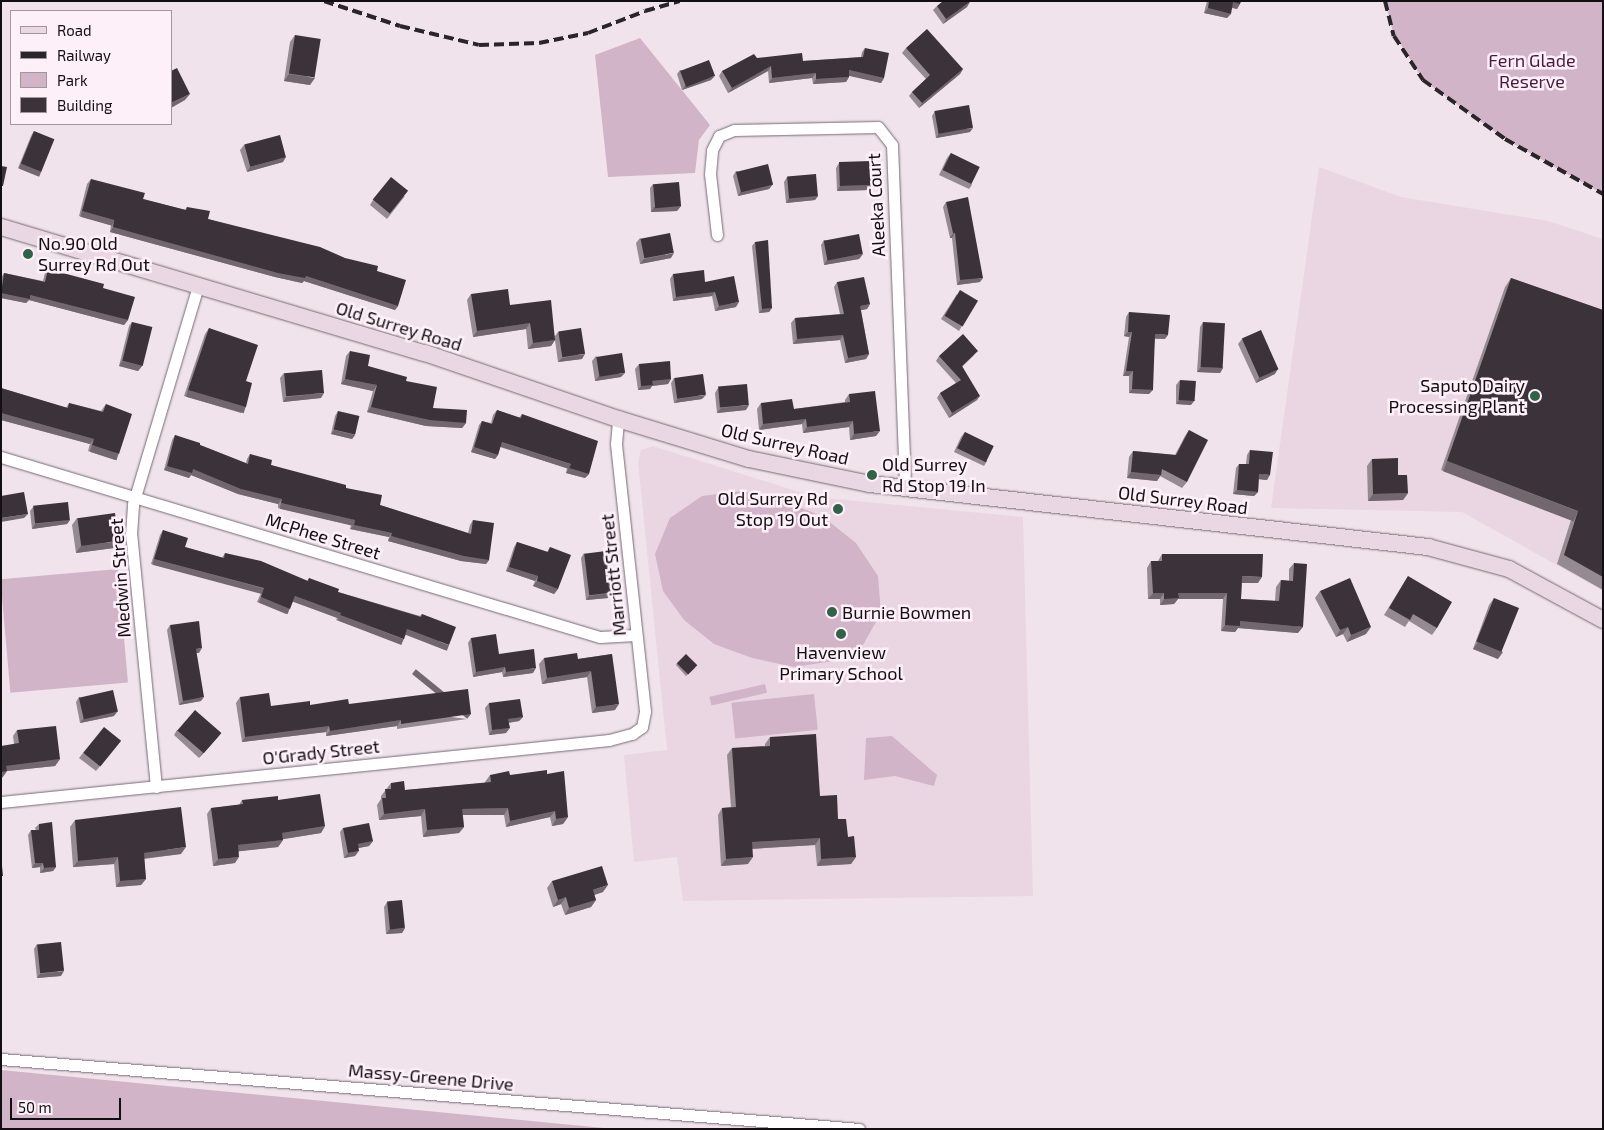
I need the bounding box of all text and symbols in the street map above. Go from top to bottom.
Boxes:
legend [10,10,172,125]
text: Road [57,21,92,39]
text: Railway [57,46,111,64]
park label: Fern Glade Reserve [1488,50,1576,92]
text: Park [57,71,88,89]
text: Building [57,96,112,114]
street label: Aleeka Court [862,153,890,257]
place label: No.90 Old Surrey Rd Out [38,233,150,276]
marker: No.90 Old Surrey Rd Out [22,248,34,260]
street label: Old Surrey Road [333,297,465,355]
place label: Saputo Dairy Processing Plant [1388,375,1525,418]
marker: Saputo Dairy Processing Plant [1529,390,1541,402]
street label: Old Surrey Road [719,419,851,469]
place label: Old Surrey Rd Stop 19 In [882,454,986,496]
marker: Old Surrey Rd Stop 19 In [866,469,878,481]
street label: Old Surrey Road [1117,481,1249,519]
place label: Old Surrey Rd Stop 19 Out [717,488,828,530]
marker: Old Surrey Rd Stop 19 Out [832,503,844,515]
street label: McPhee Street [263,508,383,564]
street label: Marriott Street [596,513,630,637]
street label: Medwin Street [105,518,135,638]
place label: Burnie Bowmen [842,601,971,623]
marker: Burnie Bowmen [826,606,838,618]
marker: Havenview Primary School [835,628,847,640]
place label: Havenview Primary School [779,642,903,684]
street label: O'Grady Street [261,735,381,769]
street label: Massy-Greene Drive [347,1059,515,1095]
scale bar [12,1088,124,1120]
text: 50 m [18,1098,52,1116]

